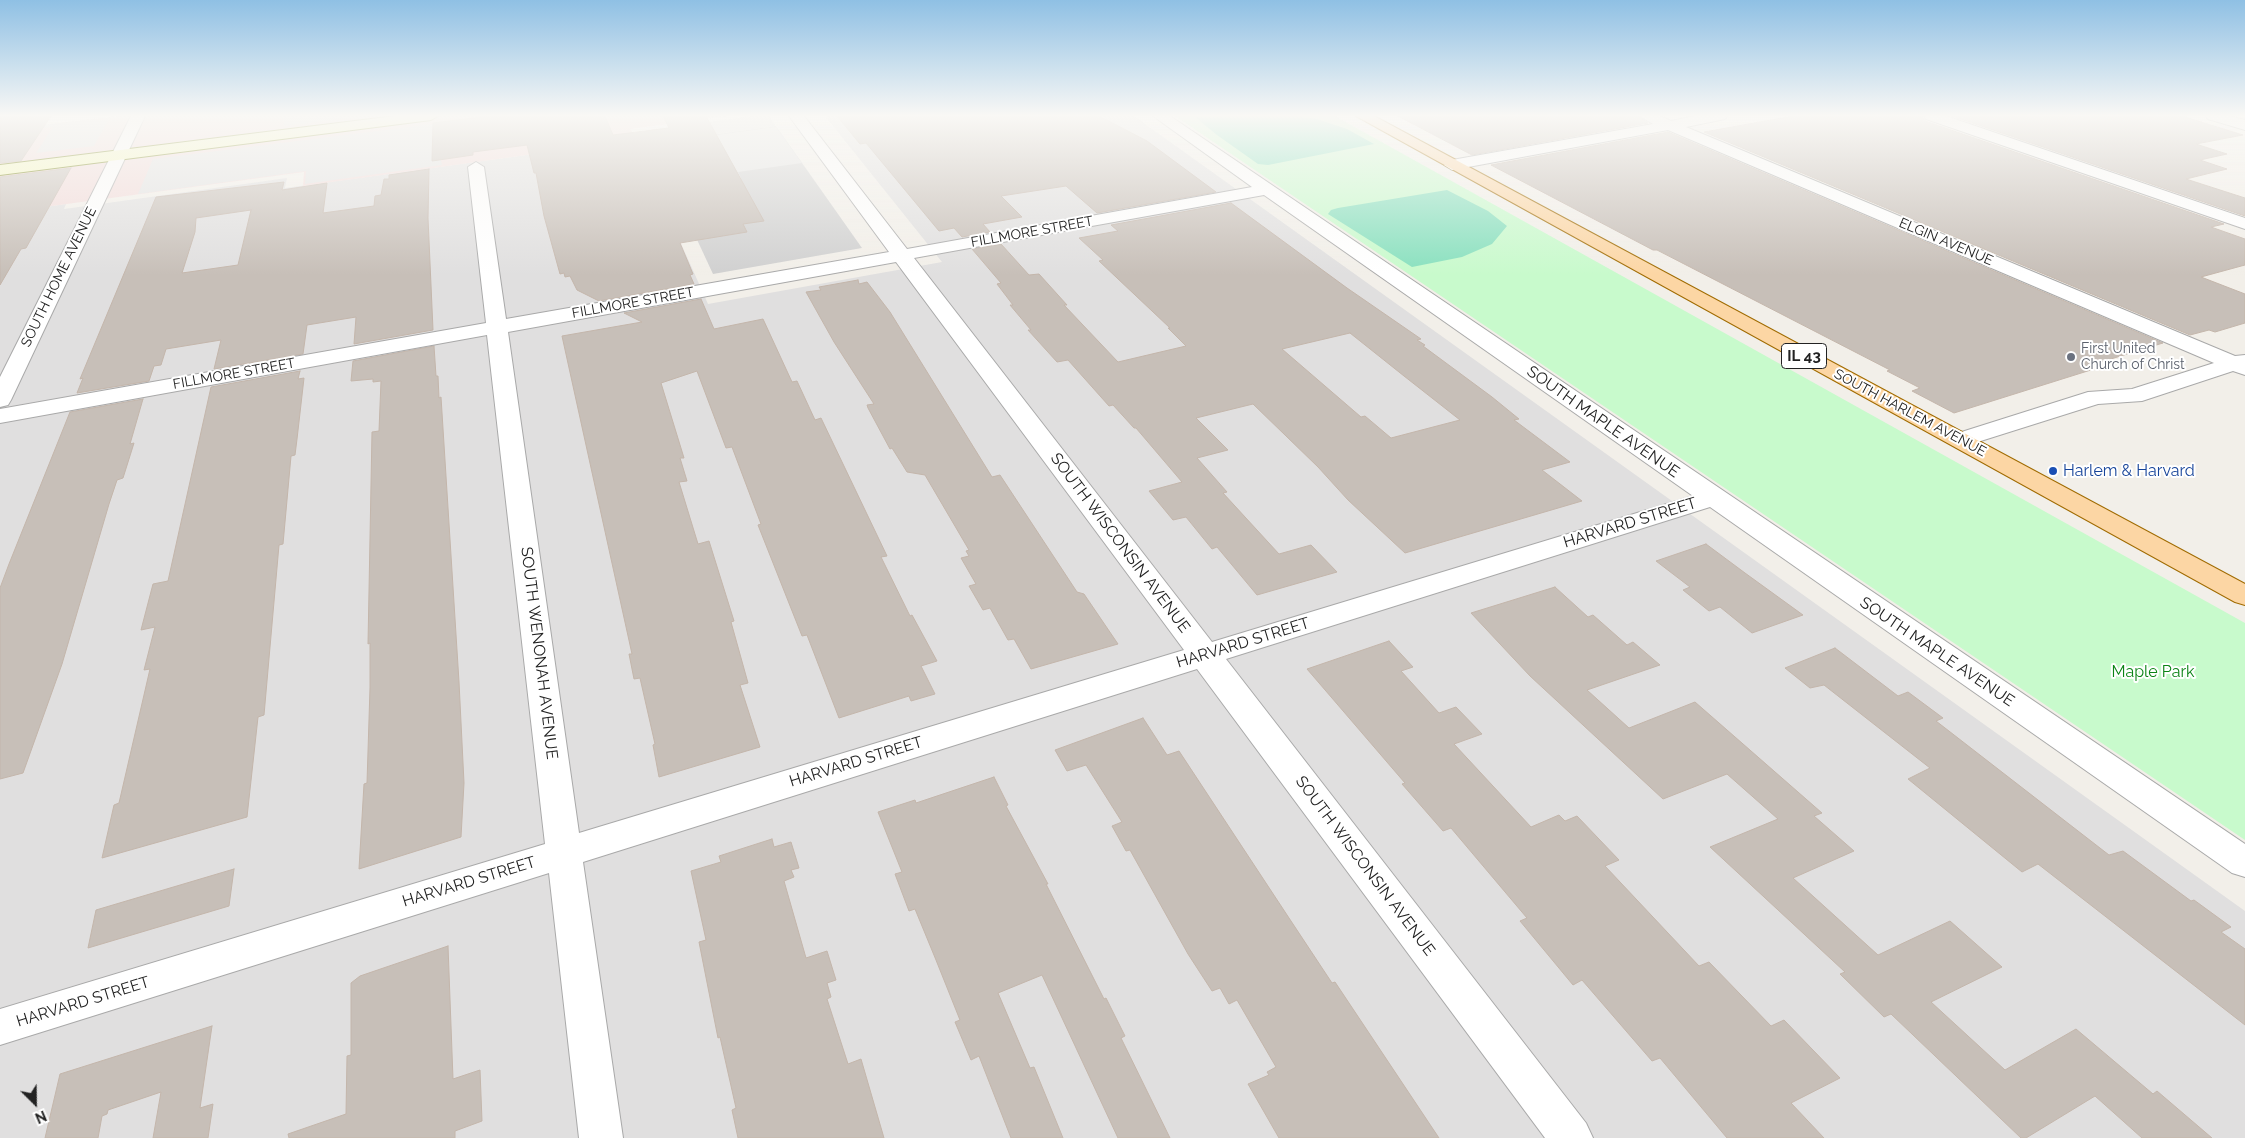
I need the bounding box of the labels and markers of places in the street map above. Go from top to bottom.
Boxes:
place label: First United Church of Christ [2081,341,2185,374]
marker: First United Church of Christ [2065,351,2077,363]
place label: Harlem & Harvard [2063,461,2195,481]
marker: Harlem & Harvard [2047,465,2059,477]

